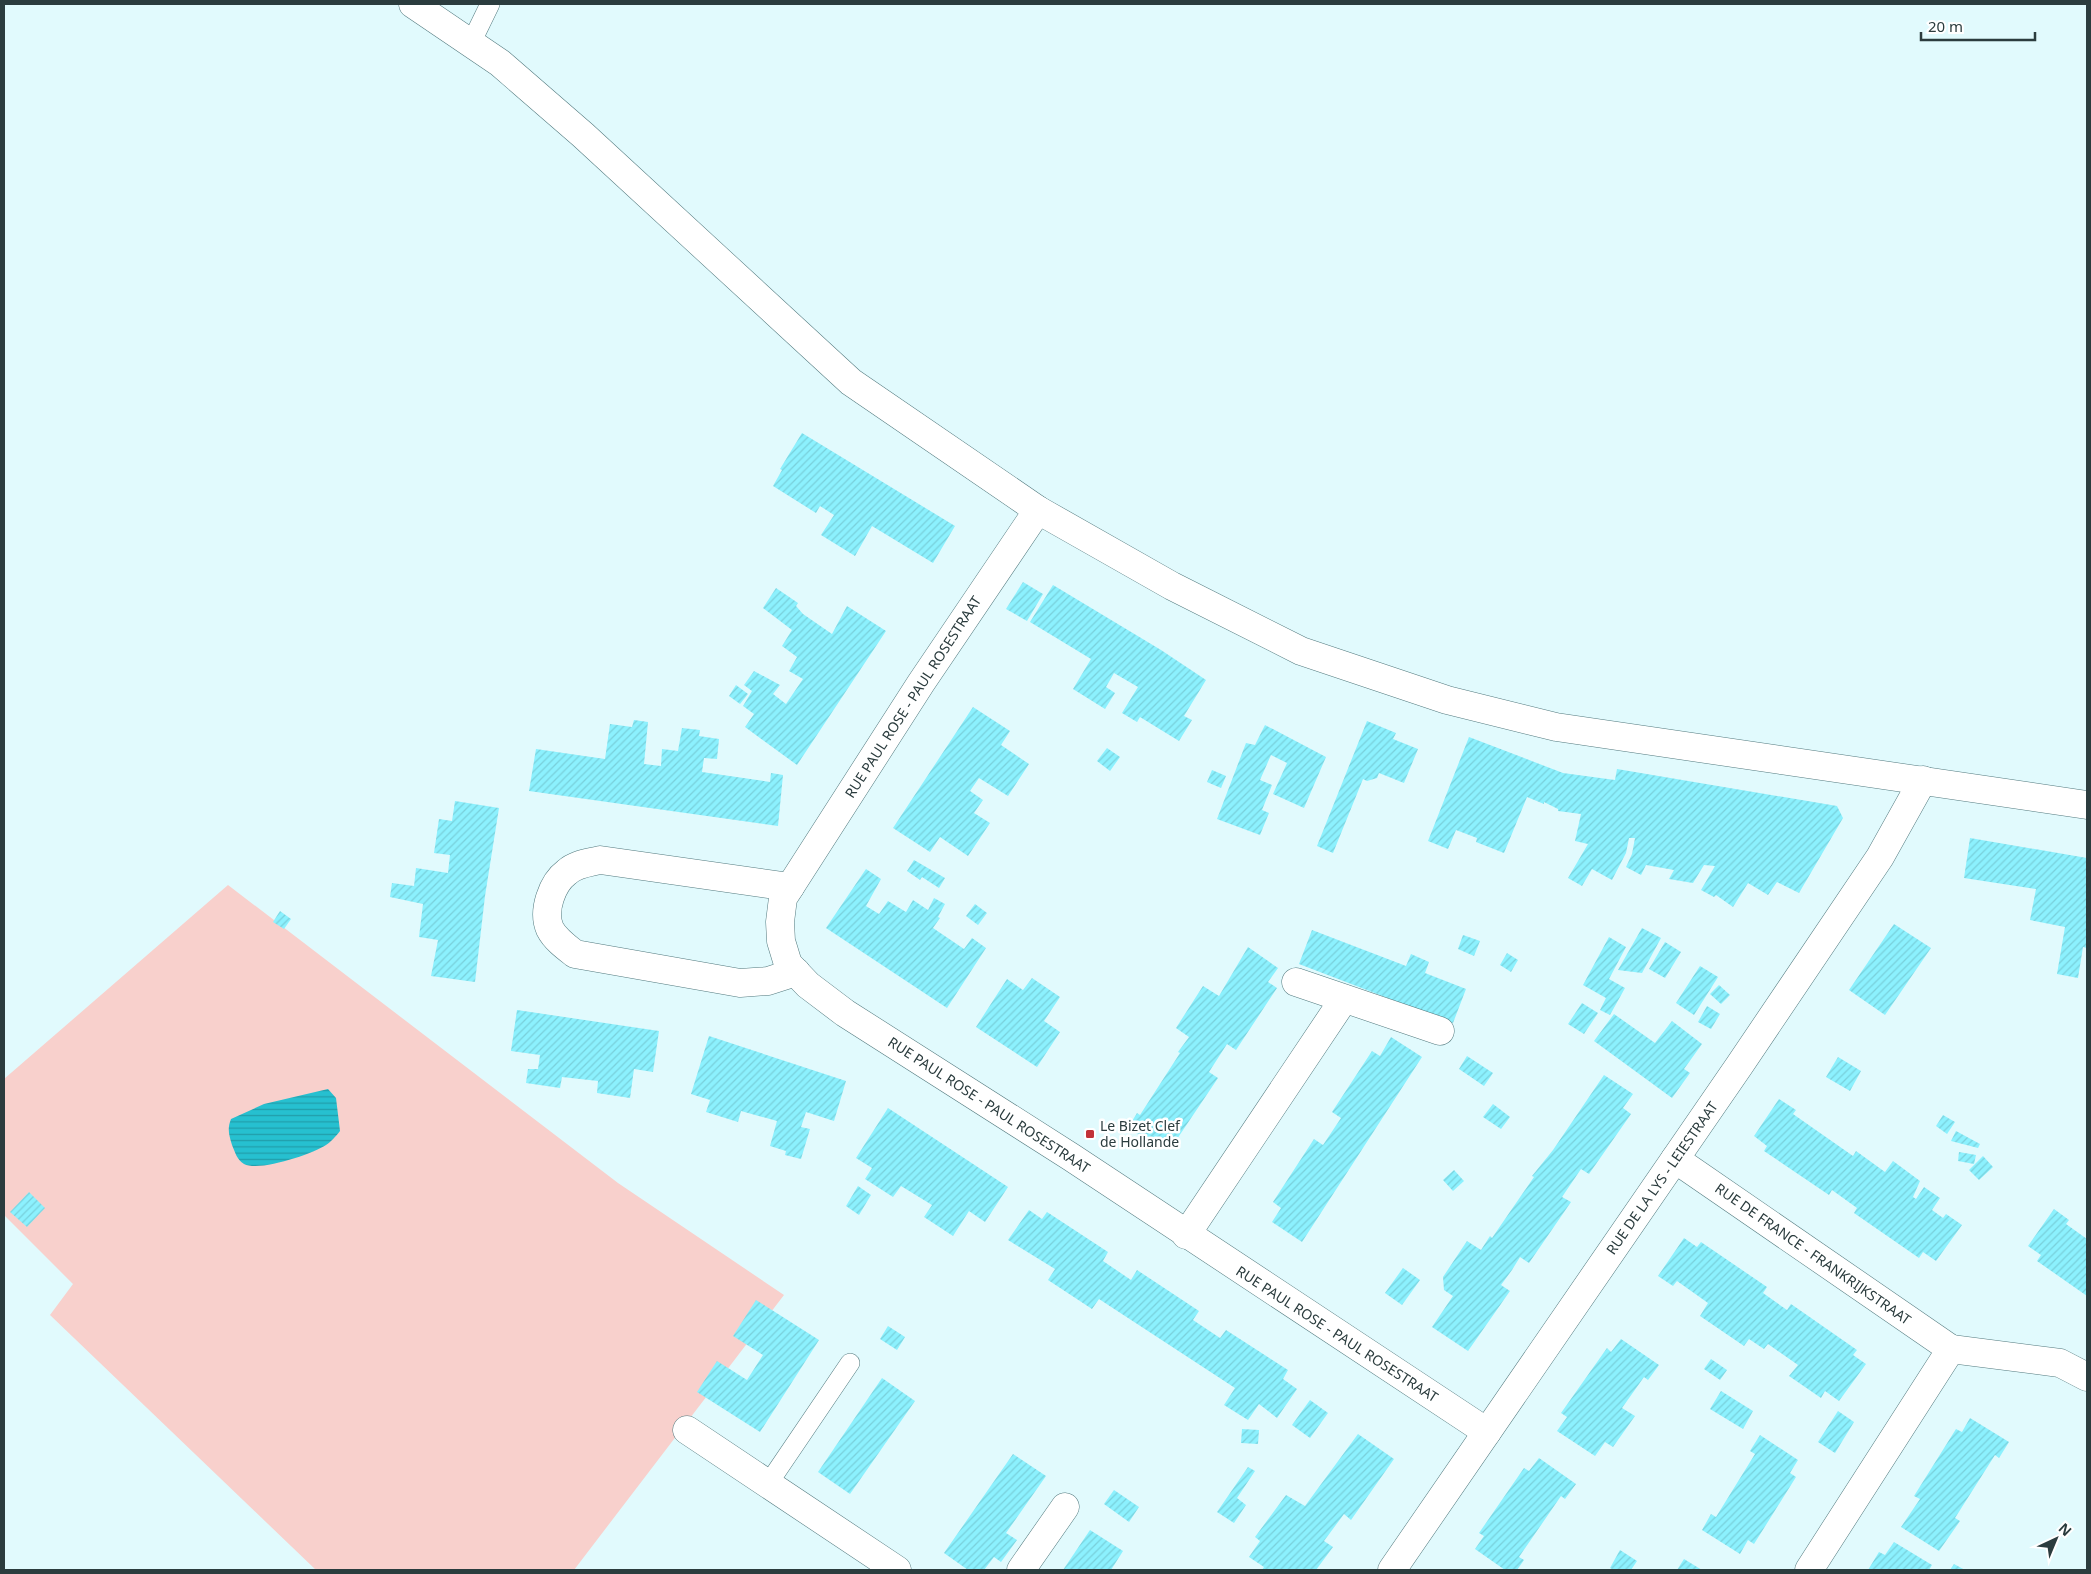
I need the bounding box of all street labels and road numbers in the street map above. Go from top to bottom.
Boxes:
street label: RUE PAUL ROSE - PAUL ROSESTRAAT [840,592,985,801]
street label: RUE PAUL ROSE - PAUL ROSESTRAAT [885,1032,1094,1177]
street label: RUE DE LA LYS - LEIESTRAAT [1601,1097,1722,1258]
street label: RUE DE FRANCE - FRANKRIJKSTRAAT [1712,1178,1915,1329]
street label: RUE PAUL ROSE - PAUL ROSESTRAAT [1233,1261,1442,1406]

